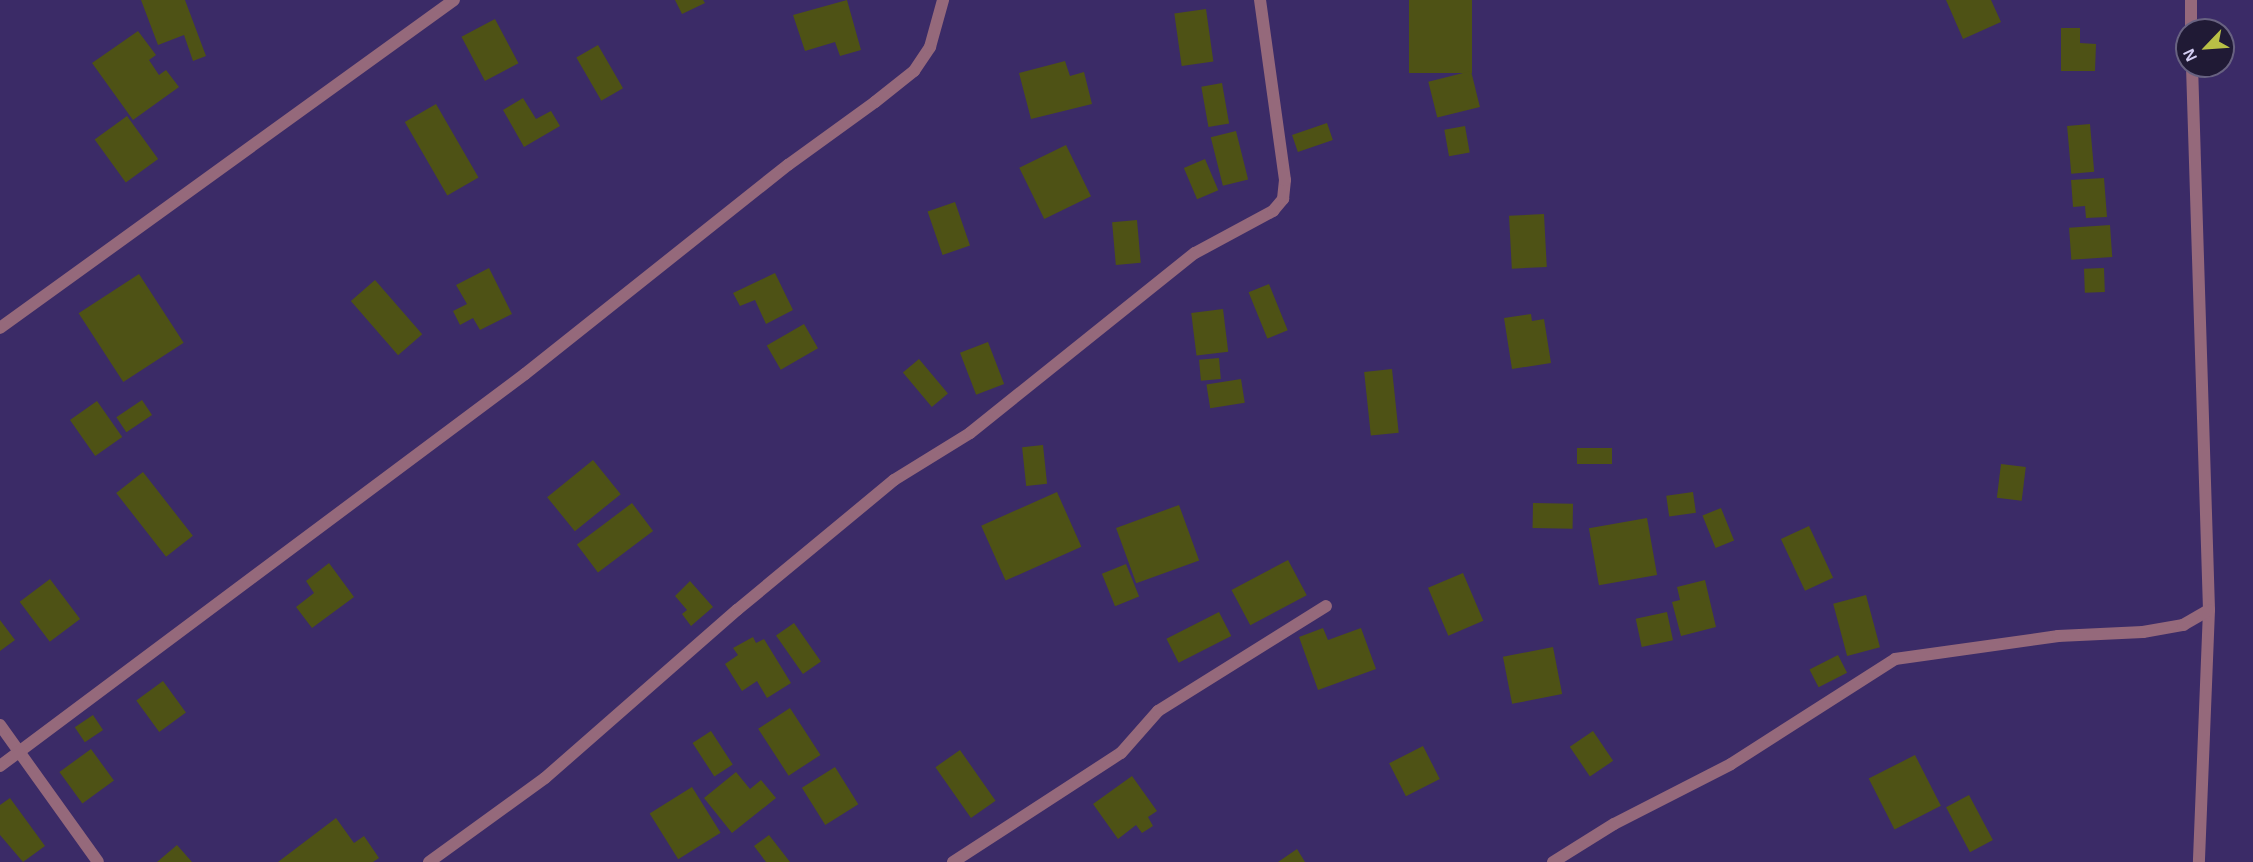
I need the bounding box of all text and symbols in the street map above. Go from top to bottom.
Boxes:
north arrow [2175,18,2235,78]
text: N [2180,46,2200,64]

